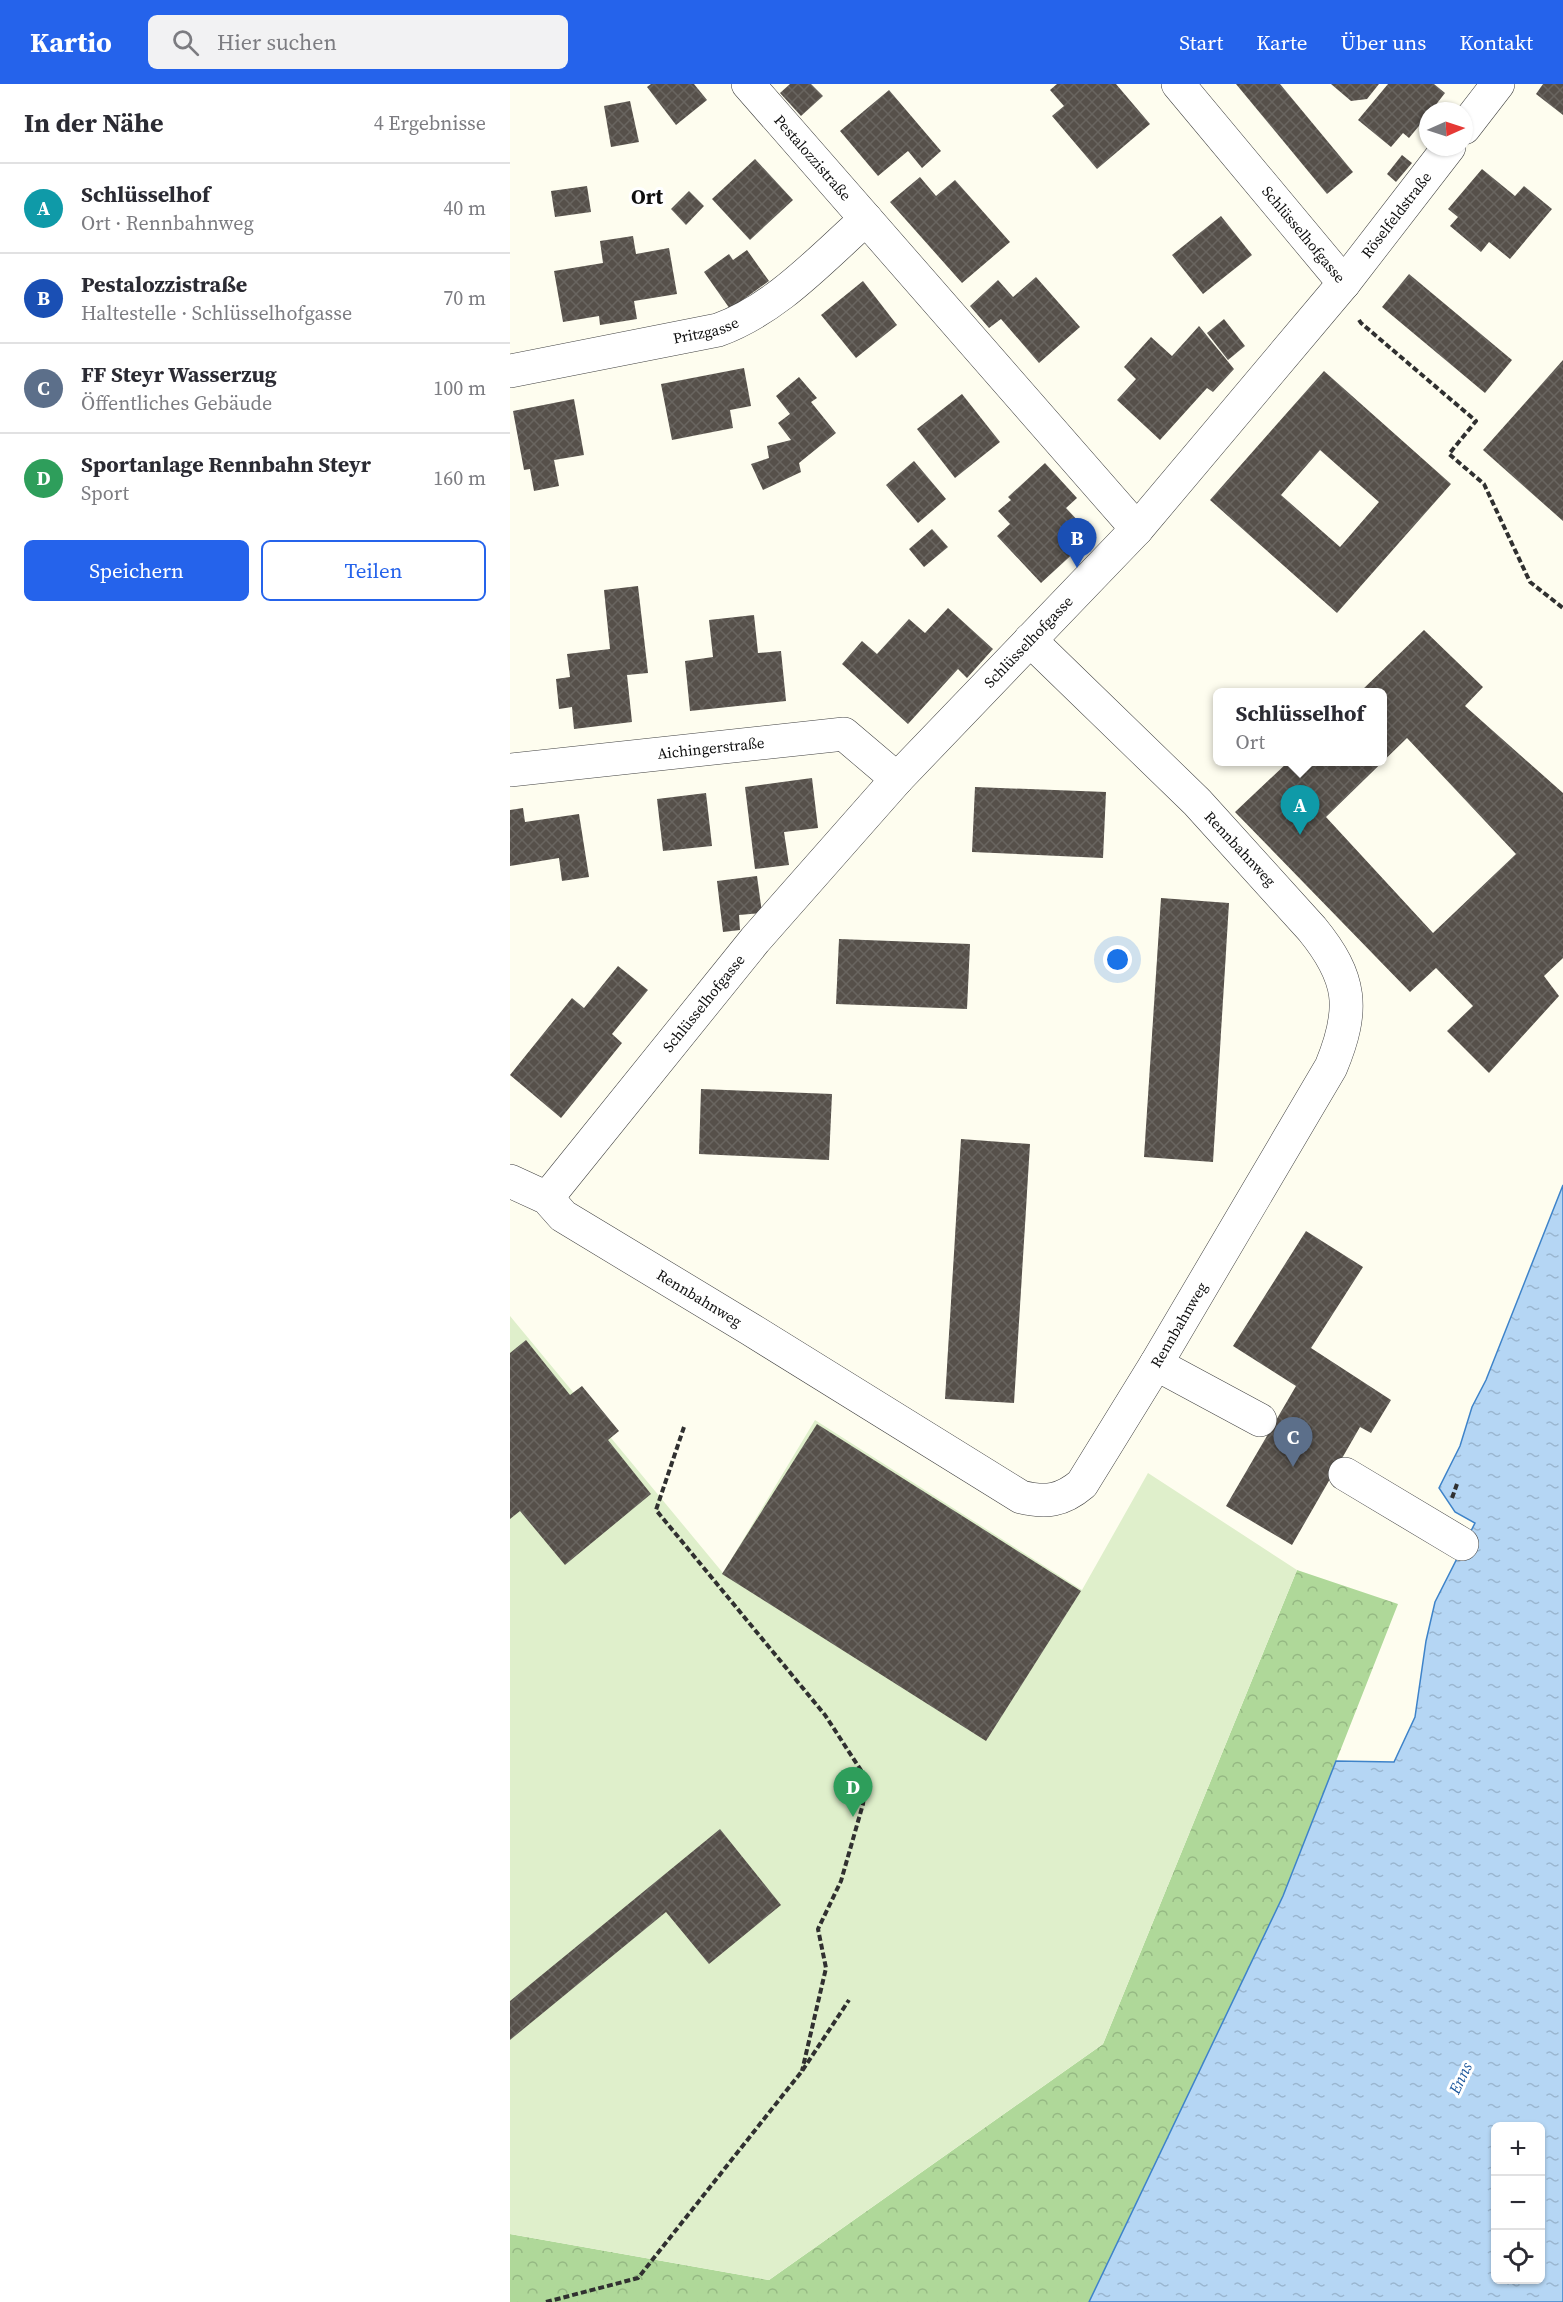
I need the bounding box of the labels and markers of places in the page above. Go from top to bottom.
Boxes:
pin: B [1058,518,1096,568]
pin: A [1280,786,1320,835]
pin: C [1274,1418,1312,1467]
pin: D [834,1768,872,1817]

